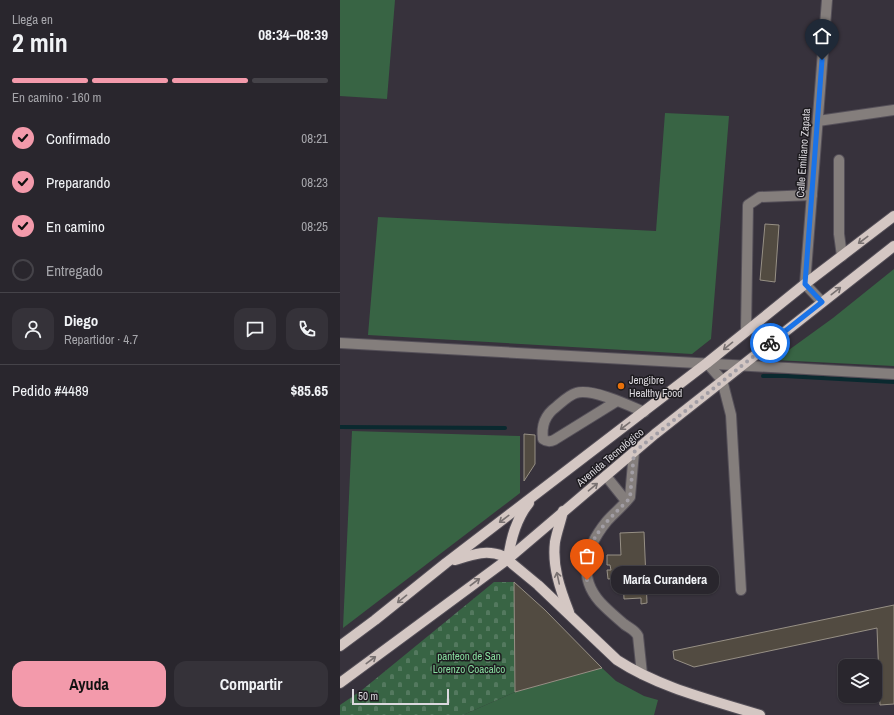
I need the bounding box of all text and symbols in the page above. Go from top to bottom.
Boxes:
text: Llega en [12,11,53,28]
pin [805,19,839,60]
text: 08:34–08:39 [258,24,328,45]
text: 2 min [12,25,68,60]
icon: home [811,25,833,47]
text: En camino · 160 m [12,89,101,106]
street label: Calle Emiliano Zapata [793,108,813,198]
icon: check [12,127,34,149]
text: Confirmado [46,128,110,149]
text: 08:21 [301,130,328,147]
icon: check [12,171,34,193]
text: Preparando [46,172,110,193]
text: 08:23 [301,174,328,191]
icon: check [12,215,34,237]
text: En camino [46,216,105,237]
text: 08:25 [301,218,328,235]
one-way arrow [858,236,869,244]
text: Entregado [46,260,103,281]
one-way arrow [831,287,842,295]
button: person [12,308,54,350]
button: chat [234,308,276,350]
button: phone [286,308,328,350]
text: Diego [64,310,98,331]
courier [750,323,790,363]
text: Repartidor · 4.7 [64,331,138,348]
icon: bike [759,332,781,354]
one-way arrow [722,342,733,351]
place label: Jengibre Healthy Food [629,373,682,400]
text: Pedido #4489 [12,380,89,401]
text: $85.65 [290,380,328,401]
marker: Jengibre Healthy Food [616,381,626,391]
one-way arrow [620,422,631,430]
street label: Avenida Tecnológico [573,425,646,490]
one-way arrow [588,482,599,491]
one-way arrow [499,514,510,523]
pin [570,539,604,580]
icon: bag [576,545,598,567]
callout: María Curandera [611,566,719,594]
text: María Curandera [623,571,707,588]
one-way arrow [553,572,561,585]
one-way arrow [470,578,481,586]
one-way arrow [396,594,407,603]
park label: panteon de San Lorenzo Coacalco [433,649,505,676]
one-way arrow [366,656,377,664]
map controls [838,659,882,703]
button: layers [838,659,882,703]
button: Ayuda [12,661,166,707]
button: Compartir [174,661,328,707]
scale bar [352,687,449,706]
text: 50 m [358,689,378,703]

